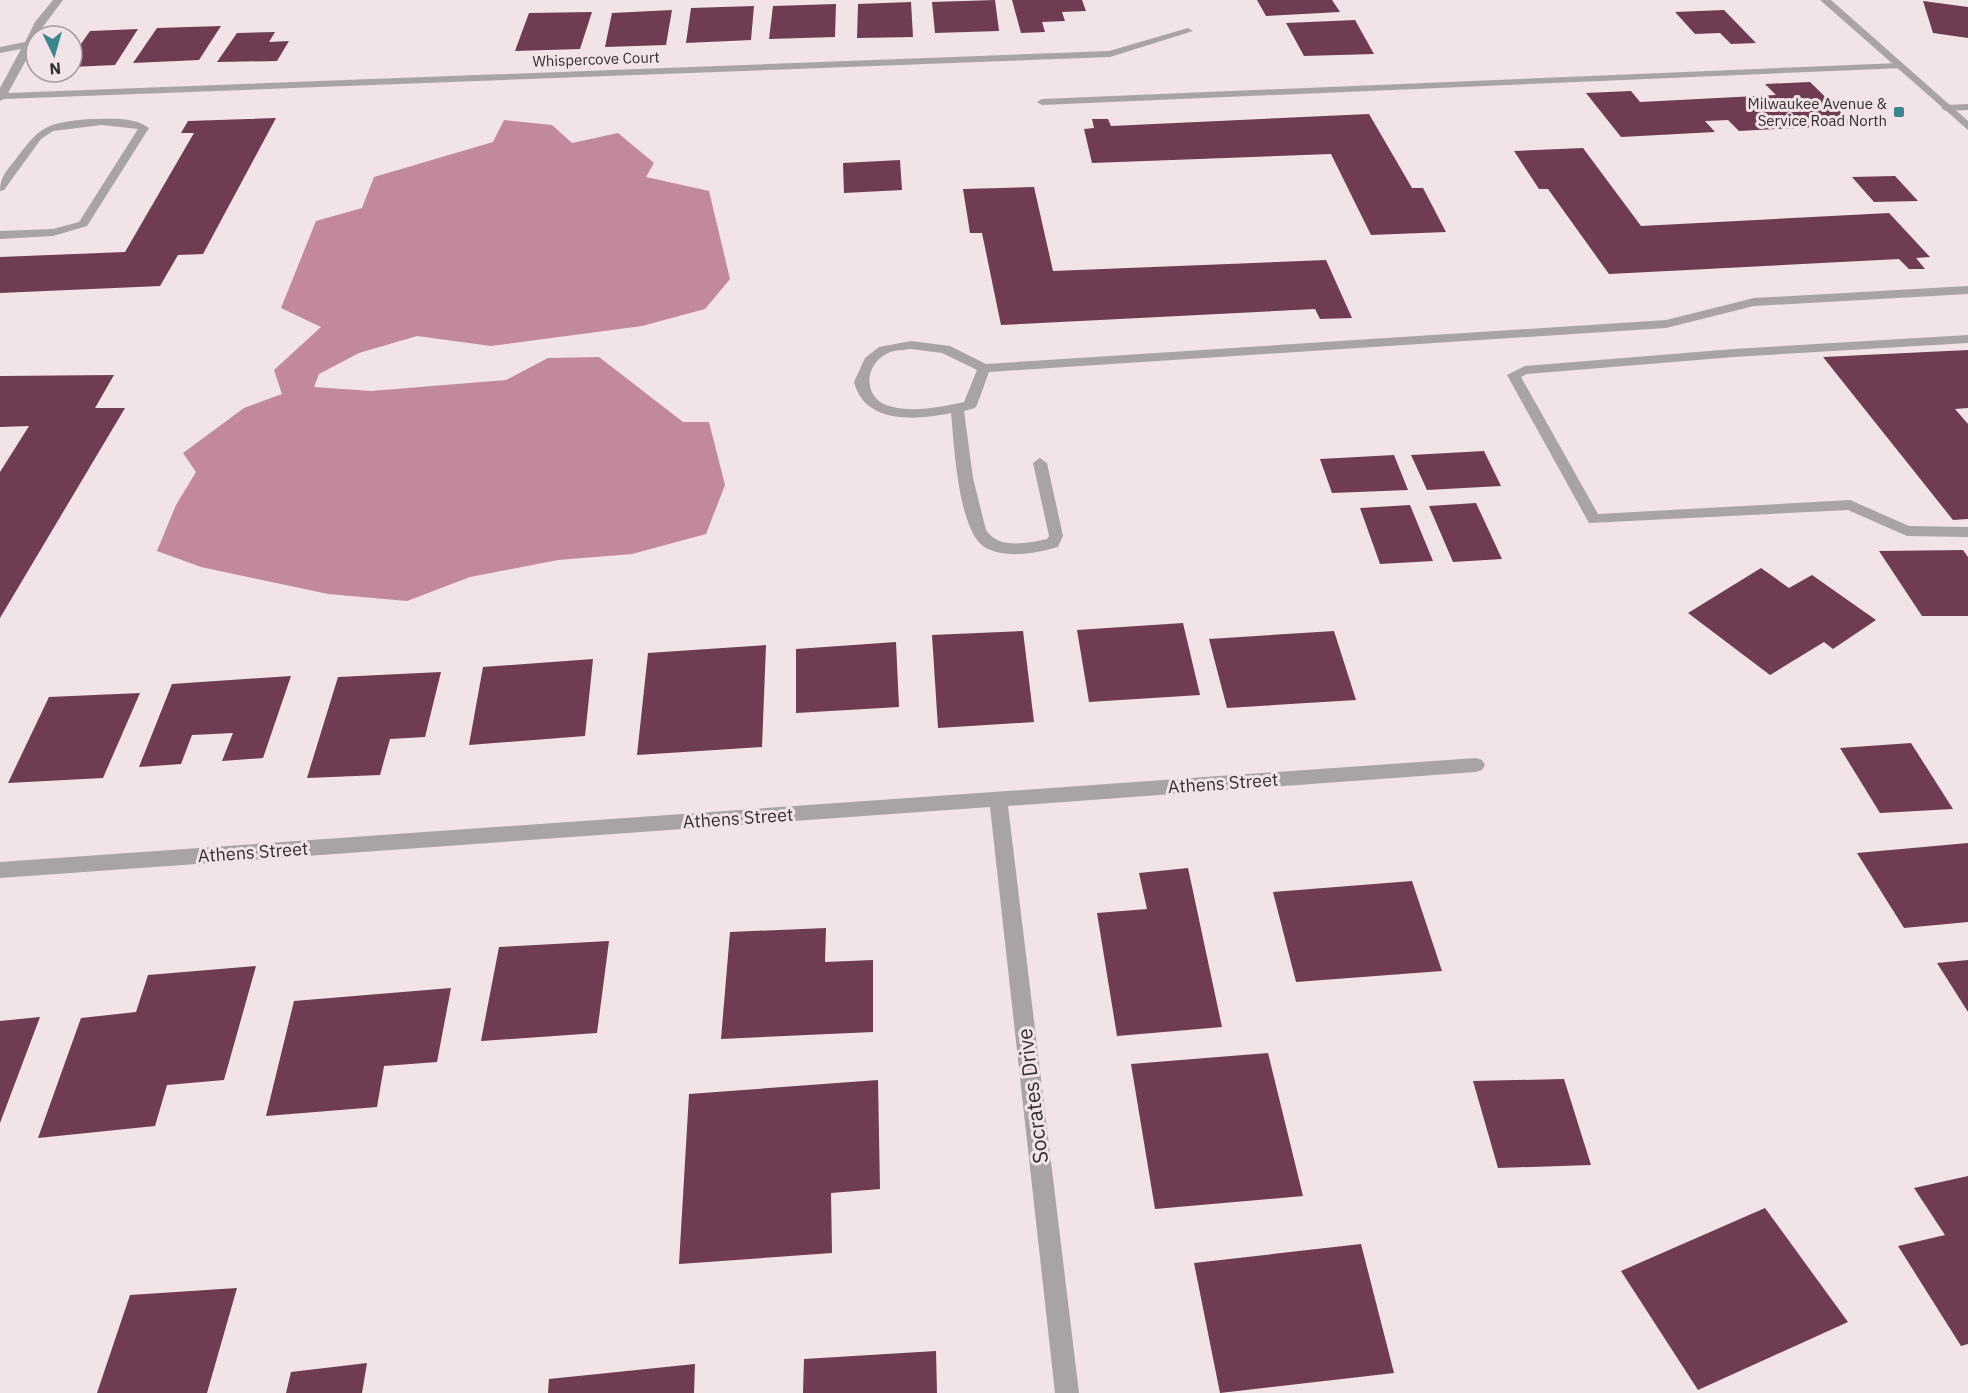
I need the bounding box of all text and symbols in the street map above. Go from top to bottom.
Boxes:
north arrow [24,24,84,84]
street label: Whispercove Court [532,47,660,71]
text: N [49,58,62,79]
place label: Milwaukee Avenue & Service Road North [1747,94,1888,130]
marker: Milwaukee Avenue & Service Road North [1892,105,1906,119]
street label: Athens Street [1167,768,1279,798]
street label: Athens Street [682,803,794,833]
street label: Athens Street [197,837,309,867]
street label: Socrates Drive [1010,1027,1054,1165]

